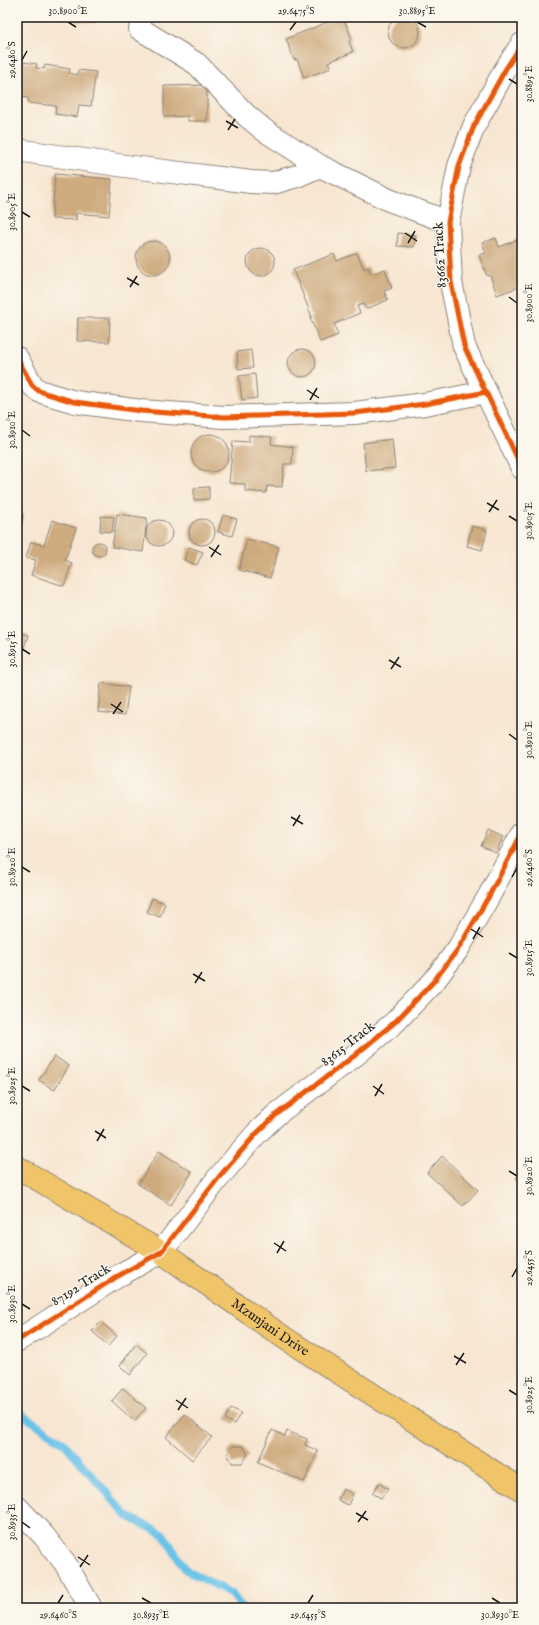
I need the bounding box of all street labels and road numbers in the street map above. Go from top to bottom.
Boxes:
street label: 83662 Track [429,221,451,288]
street label: 83615 Track [317,1017,379,1071]
street label: 87192 Track [48,1259,115,1310]
street label: Mzunjani Drive [228,1295,313,1361]

